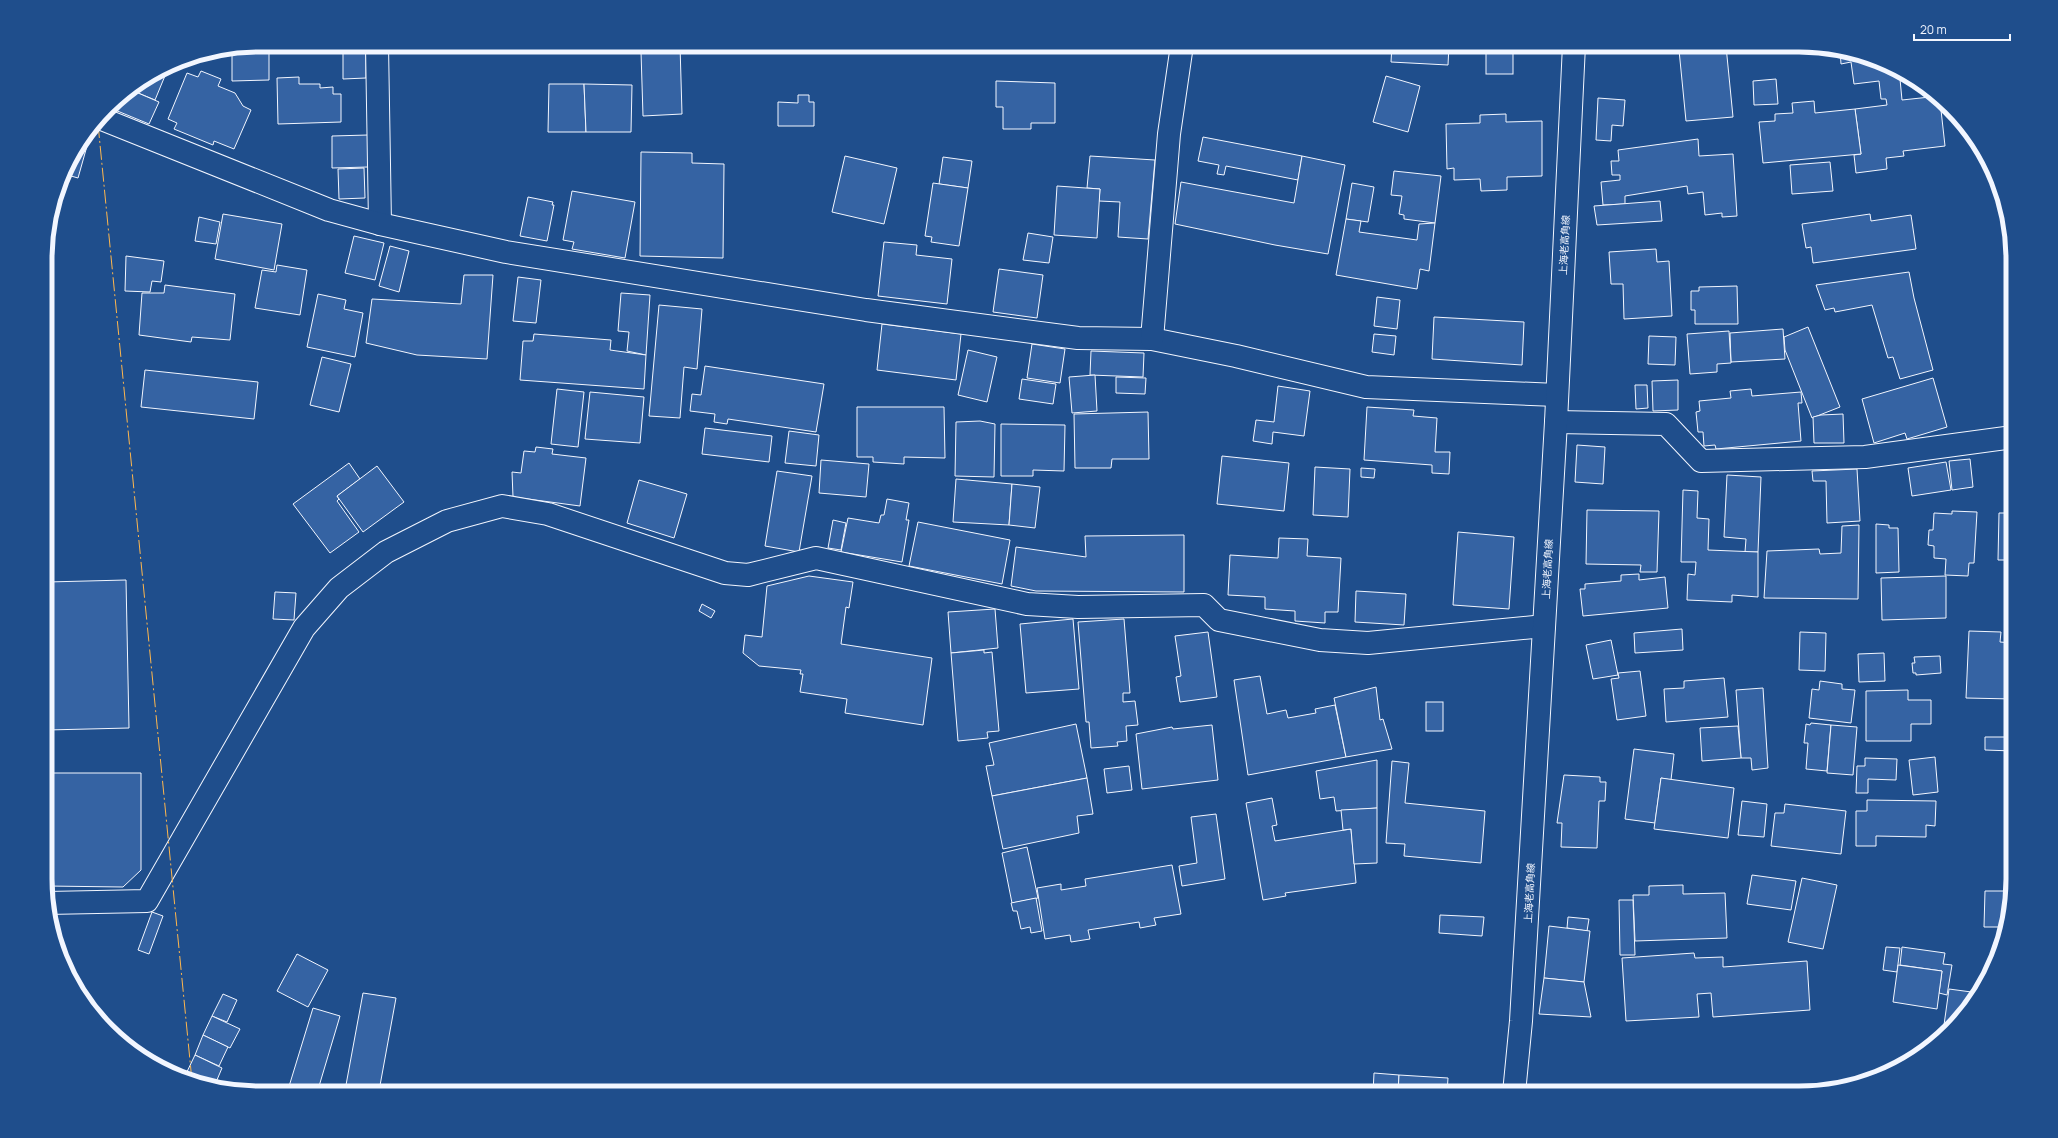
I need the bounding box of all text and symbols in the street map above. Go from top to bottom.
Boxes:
scale bar [1914,16,2010,42]
text: 20 m [1920,21,1947,38]
street label: 上海老高角線 [1555,215,1573,275]
street label: 上海老高角線 [1538,539,1556,599]
street label: 上海老高角線 [1520,863,1538,923]

